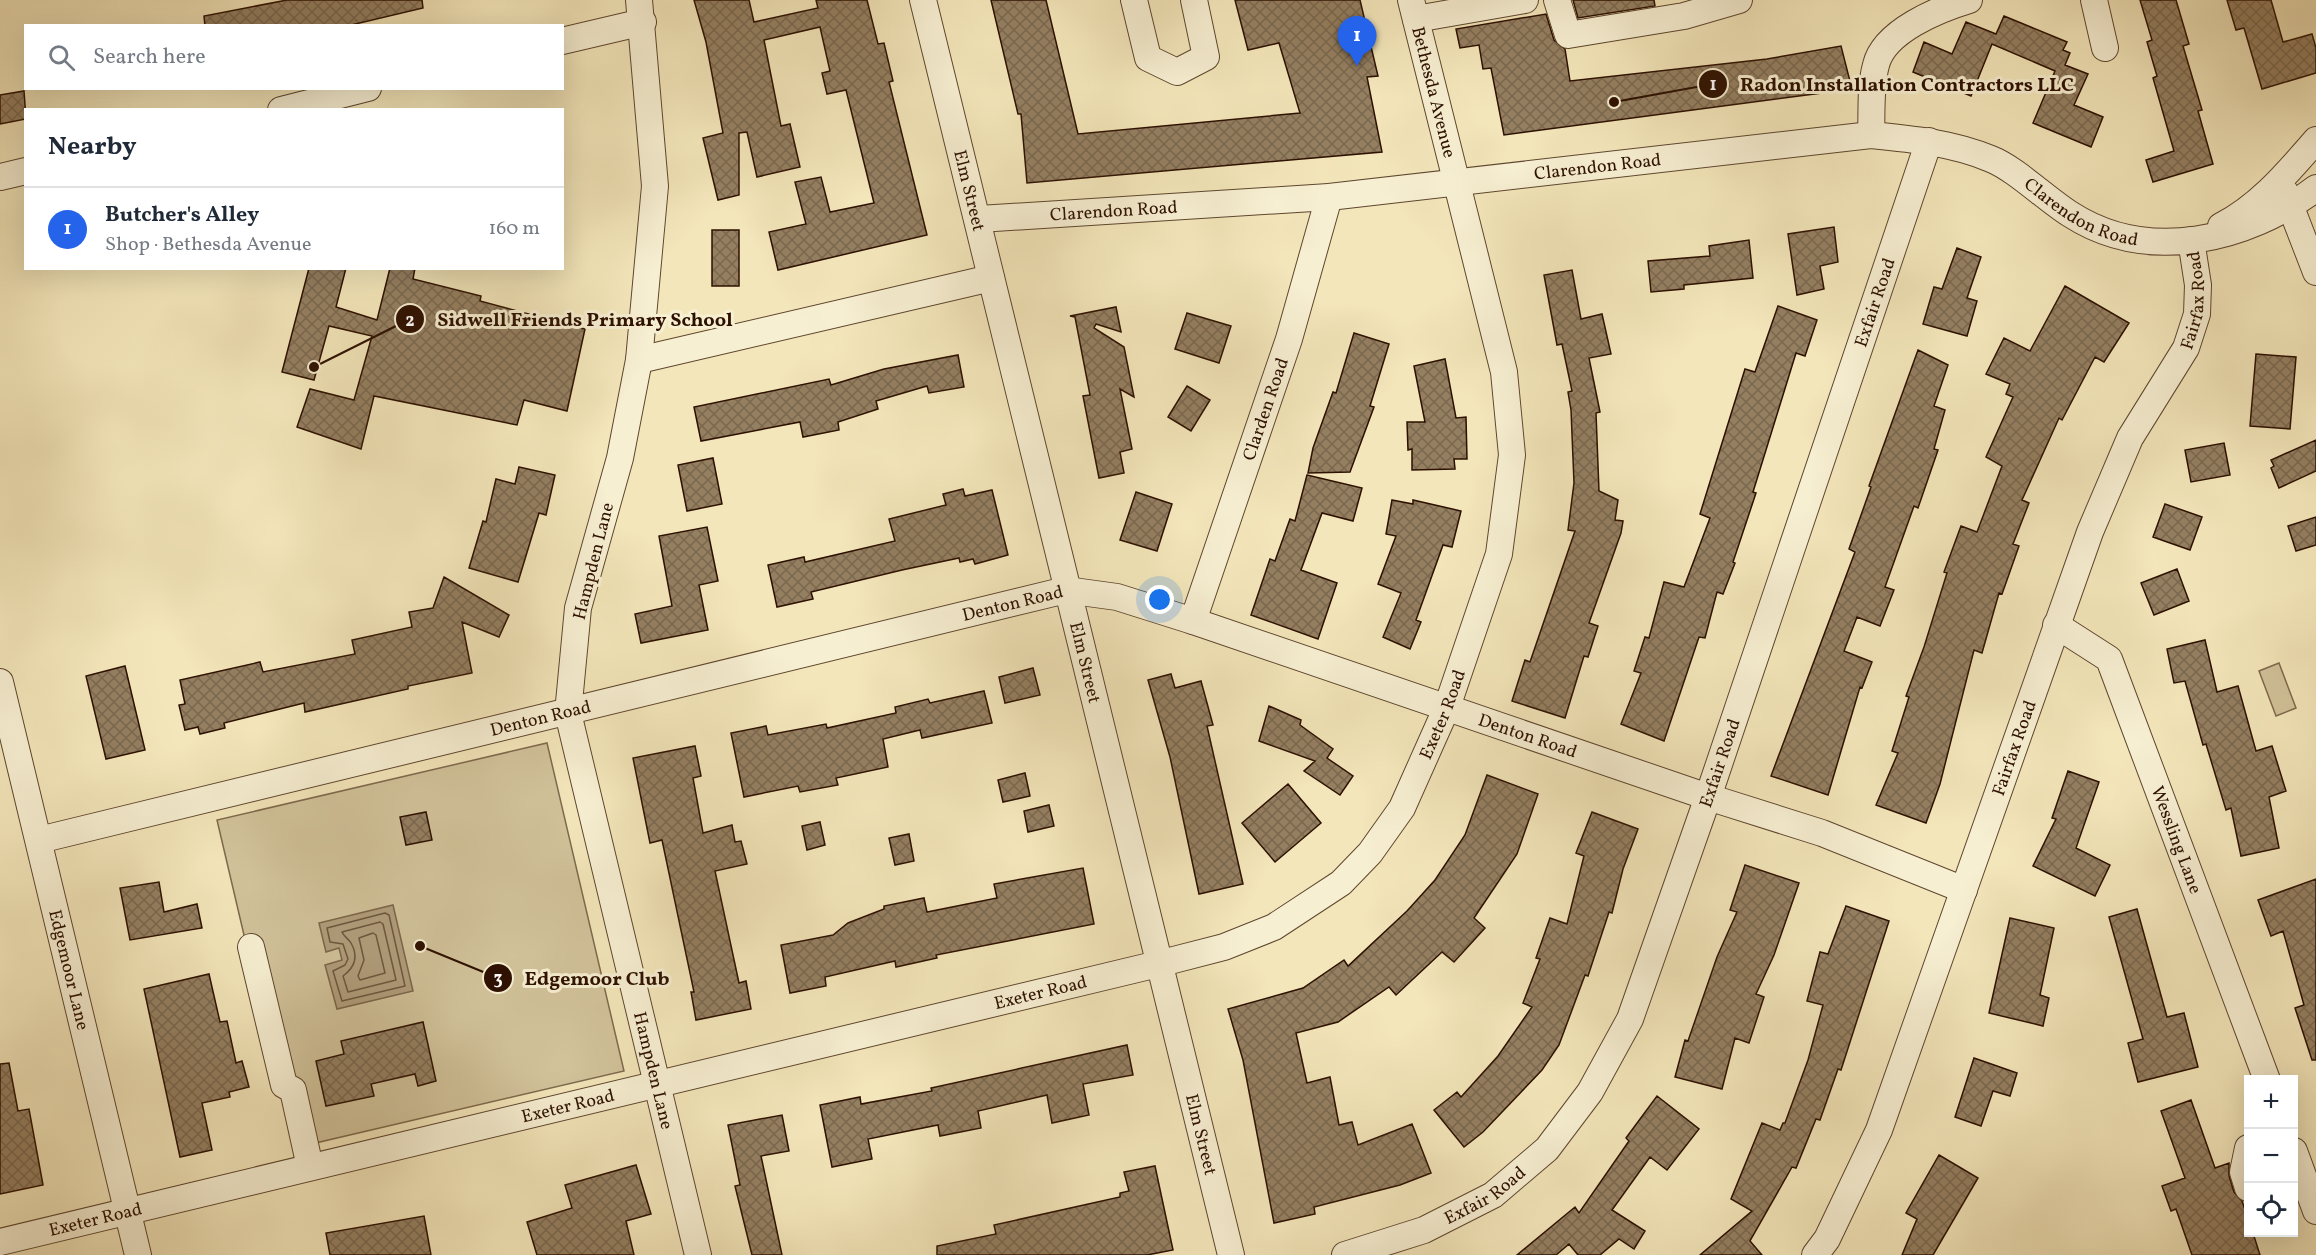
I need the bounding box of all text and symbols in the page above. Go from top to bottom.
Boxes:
pin: 1 [1338,16,1376,66]
search box [24,24,564,90]
street label: Bethesda Avenue [1404,24,1461,161]
icon: search [45,41,78,74]
text: Search here [93,42,206,73]
callout: Radon Installation Contractors LLC [1698,65,2086,103]
text: Radon Installation Contractors LLC [1740,72,2074,100]
text: 1 [1709,73,1717,98]
text: Nearby [48,129,137,165]
street label: Elm Street [946,147,990,234]
street label: Clarendon Road [1533,148,1663,187]
street label: Clarendon Road [2018,173,2140,254]
street label: Clarendon Road [1049,196,1178,229]
text: Butcher's Alley [105,200,259,231]
text: 1 [63,215,72,243]
text: 160 m [488,215,540,243]
text: Shop · Bethesda Avenue [105,231,312,259]
street label: Fairfax Road [2175,249,2212,353]
street label: Exfair Road [1849,255,1903,351]
callout: Sidwell Friends Primary School [395,300,745,338]
text: Sidwell Friends Primary School [437,307,733,335]
text: 2 [405,309,415,334]
street label: Clarden Road [1237,355,1296,464]
street label: Hampden Lane [568,500,621,623]
street label: Denton Road [960,580,1066,629]
your location [1145,585,1174,614]
street label: Elm Street [1062,619,1106,706]
street label: Exeter Road [1414,667,1473,764]
street label: Denton Road [488,695,594,744]
street label: Fairfax Road [1987,697,2044,800]
street label: Denton Road [1474,708,1580,765]
street label: Exfair Road [1694,716,1748,811]
street label: Wessling Lane [2144,783,2207,898]
street label: Edgemoor Lane [41,907,94,1033]
callout: Edgemoor Club [483,959,682,997]
text: Edgemoor Club [524,966,670,994]
text: 3 [493,967,503,992]
street label: Exeter Road [992,970,1090,1017]
street label: Hampden Lane [626,1009,678,1132]
map controls [2244,1075,2298,1237]
button: + [2244,1075,2298,1129]
street label: Exeter Road [519,1084,617,1130]
street label: Elm Street [1178,1091,1222,1178]
button: − [2244,1129,2298,1183]
street label: Exfair Road [1440,1161,1532,1232]
button: locate [2244,1183,2298,1237]
street label: Exeter Road [47,1197,145,1244]

